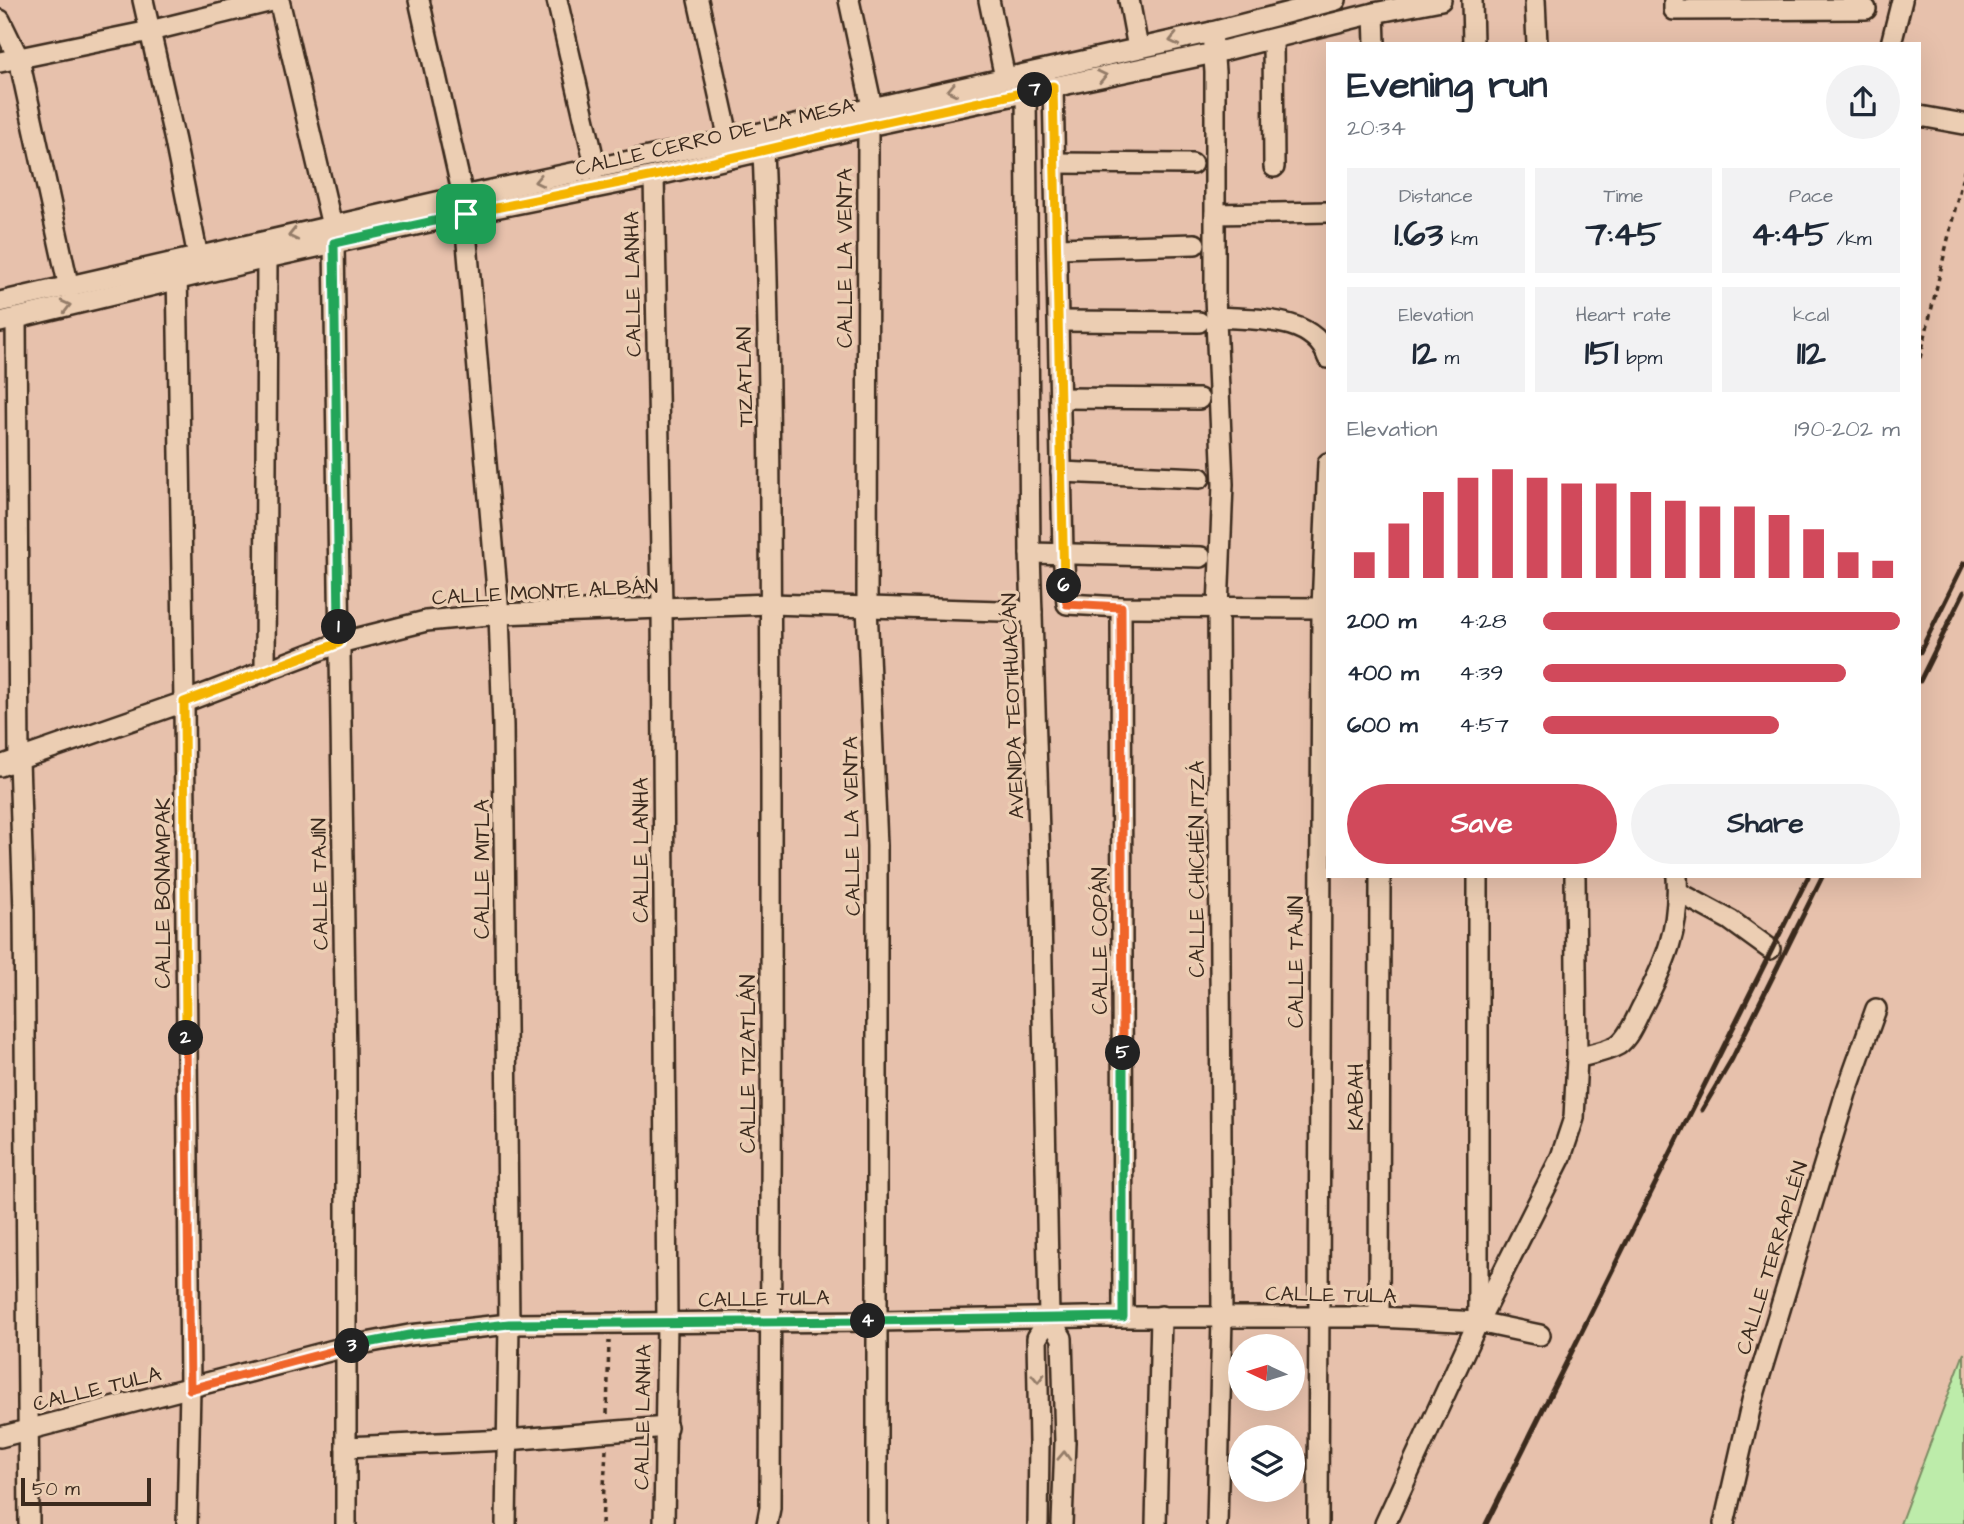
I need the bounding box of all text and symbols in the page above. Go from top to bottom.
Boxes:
one-way arrow [1168,32,1180,46]
text: Evening run [1347,60,1548,112]
button: share [1826,65,1900,139]
one-way arrow [1096,70,1108,85]
pin: 7 [1018,72,1052,108]
text: 7 [1029,76,1040,103]
one-way arrow [946,81,958,96]
street label: CALLE CERRO DE LA MESA [573,91,858,183]
text: 20:34 [1347,112,1406,144]
street label: CALLE LA VENTA [831,167,860,348]
one-way arrow [533,172,545,187]
text: Distance [1399,183,1473,210]
text: Time [1604,183,1643,210]
text: Pace [1789,183,1833,210]
pin [436,184,496,244]
icon: arrive [447,195,485,233]
street label: CALLE LANHA [617,210,649,357]
text: 1.63 [1394,210,1443,259]
text: 7:45 [1586,210,1661,259]
text: 4:45 [1751,210,1829,259]
text: km [1443,226,1477,253]
text: /km [1829,226,1872,253]
one-way arrow [287,227,299,241]
one-way arrow [60,300,72,314]
text: Elevation [1398,302,1473,329]
text: Heart rate [1576,302,1671,329]
text: kcal [1793,302,1829,329]
street label: TIZATLAN [730,327,760,427]
text: 12 [1412,329,1437,378]
text: 151 [1585,329,1619,378]
text: 112 [1797,329,1826,378]
text: m [1437,345,1459,372]
text: bpm [1619,345,1662,372]
text: Elevation [1347,413,1438,445]
text: 190–202 m [1794,413,1900,445]
pin: 6 [1046,568,1082,604]
street label: CALLE MONTE ALBÁN [431,572,659,612]
text: 6 [1058,572,1069,599]
street label: AVENIDA TEOTIHUACÁN [995,592,1031,820]
text: 200 m [1347,605,1416,637]
text: 4:28 [1459,605,1507,637]
pin: 1 [322,610,356,644]
text: 1 [337,613,340,640]
text: 400 m [1347,657,1419,689]
text: 4:39 [1459,657,1503,689]
text: 600 m [1347,709,1418,741]
text: 4:57 [1459,709,1509,741]
street label: CALLE LA VENTA [836,735,868,916]
street label: CALLE CHICHÉN ITZÁ [1183,760,1212,977]
street label: CALLE LANHA [627,777,656,923]
button: Save [1347,784,1617,864]
button: Share [1631,784,1900,864]
street label: CALLE BONAMPAK [149,797,178,988]
street label: CALLE MITLA [468,799,497,939]
street label: CALLE TAJÍN [304,818,336,950]
street label: CALLE COPÁN [1086,867,1115,1015]
street label: CALLE TAJÍN [1282,896,1311,1028]
street label: CALLE TIZATLÁN [734,975,763,1153]
pin: 2 [168,1020,204,1056]
text: 2 [180,1024,191,1051]
pin: 5 [1106,1036,1140,1070]
text: 5 [1116,1039,1129,1066]
street label: KABAH [1342,1063,1371,1131]
street label: CALLE TERRAPLÉN [1729,1158,1815,1358]
street label: CALLE TULA [1265,1279,1397,1311]
street label: CALLE TULA [698,1283,830,1315]
pin: 4 [850,1304,886,1338]
text: 4 [861,1307,874,1334]
pin: 3 [334,1328,370,1364]
text: 3 [347,1332,356,1359]
north arrow [1228,1334,1306,1410]
map controls [1228,1334,1305,1502]
street label: CALLE LANHA [627,1343,659,1490]
street label: CALLE TULA [30,1359,165,1419]
one-way arrow [1030,1373,1045,1384]
button: layers [1228,1425,1305,1502]
one-way arrow [1057,1450,1072,1461]
scale bar [21,1475,150,1507]
text: 50 m [32,1476,80,1503]

